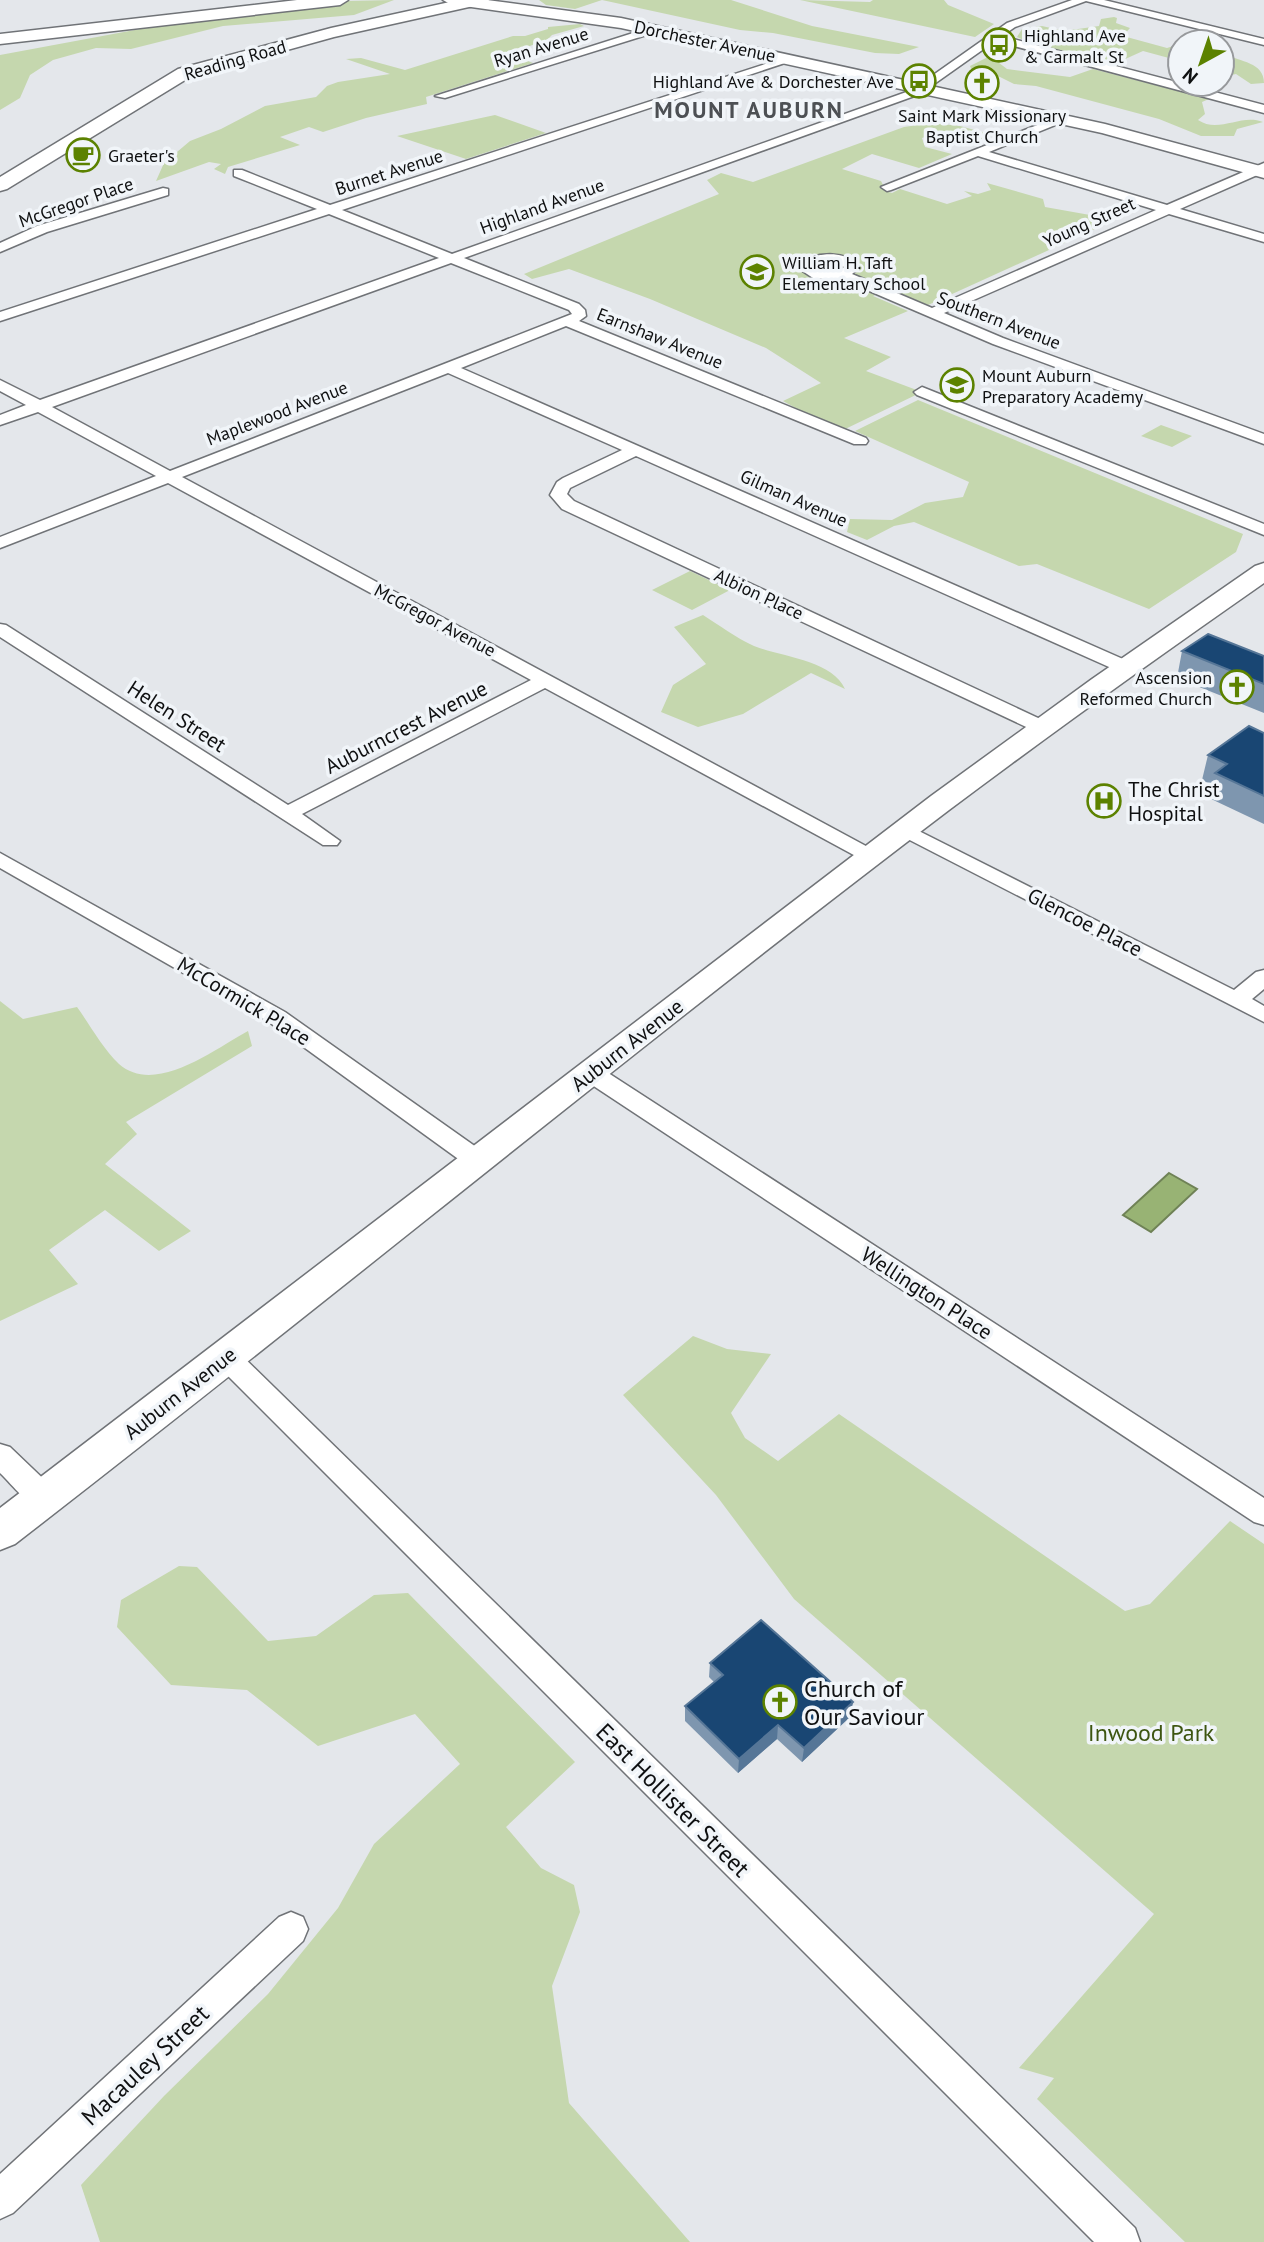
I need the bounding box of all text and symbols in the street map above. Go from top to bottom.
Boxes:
street label: Dorchester Avenue [632,15,778,67]
street label: Ryan Avenue [491,22,591,72]
place label: Highland Ave & Carmalt St [1024,24,1126,68]
bus stop icon: Highland Ave & Carmalt St [980,26,1018,64]
north arrow [1166,28,1236,98]
street label: Reading Road [181,34,289,86]
bus stop icon: Highland Ave & Dorchester Ave [900,62,938,100]
text: N [1178,63,1203,89]
church icon: Saint Mark Missionary Baptist Church [963,64,1001,102]
place label: Highland Ave & Dorchester Ave [653,70,894,93]
district label: MOUNT AUBURN [654,95,844,124]
place label: Saint Mark Missionary Baptist Church [898,104,1067,148]
cafe icon: Graeter's [64,136,102,174]
place label: Graeter's [108,144,175,167]
street label: Burnet Avenue [332,144,446,200]
street label: McGregor Place [16,172,136,232]
street label: Highland Avenue [477,173,607,239]
street label: Young Street [1039,192,1139,252]
place label: William H. Taft Elementary School [782,251,926,295]
school or university icon: William H. Taft Elementary School [738,253,776,291]
street label: Southern Avenue [934,286,1064,354]
street label: Earnshaw Avenue [594,302,726,374]
place label: Mount Auburn Preparatory Academy [982,364,1144,408]
school or university icon: Mount Auburn Preparatory Academy [938,366,976,404]
street label: Maplewood Avenue [203,375,351,451]
street label: Gilman Avenue [737,464,851,532]
street label: Albion Place [711,563,807,625]
street label: McGregor Avenue [370,578,500,662]
place label: Ascension Reformed Church [1080,666,1212,710]
church icon: Ascension Reformed Church [1218,668,1256,706]
street label: Helen Street [123,674,231,758]
street label: Auburncrest Avenue [320,674,492,780]
place label: The Christ Hospital [1128,776,1220,827]
hospital icon: The Christ Hospital [1085,782,1123,820]
street label: Glencoe Place [1023,881,1147,963]
street label: McCormick Place [172,951,316,1051]
street label: Auburn Avenue [565,993,689,1097]
street label: Wellington Place [856,1241,998,1345]
street label: Auburn Avenue [118,1341,242,1445]
place label: Church of Our Saviour [804,1673,925,1732]
church icon: Church of Our Saviour [761,1683,799,1721]
street label: East Hollister Street [590,1717,756,1883]
park label: Inwood Park [1088,1717,1215,1748]
street label: Macauley Street [75,1998,215,2132]

